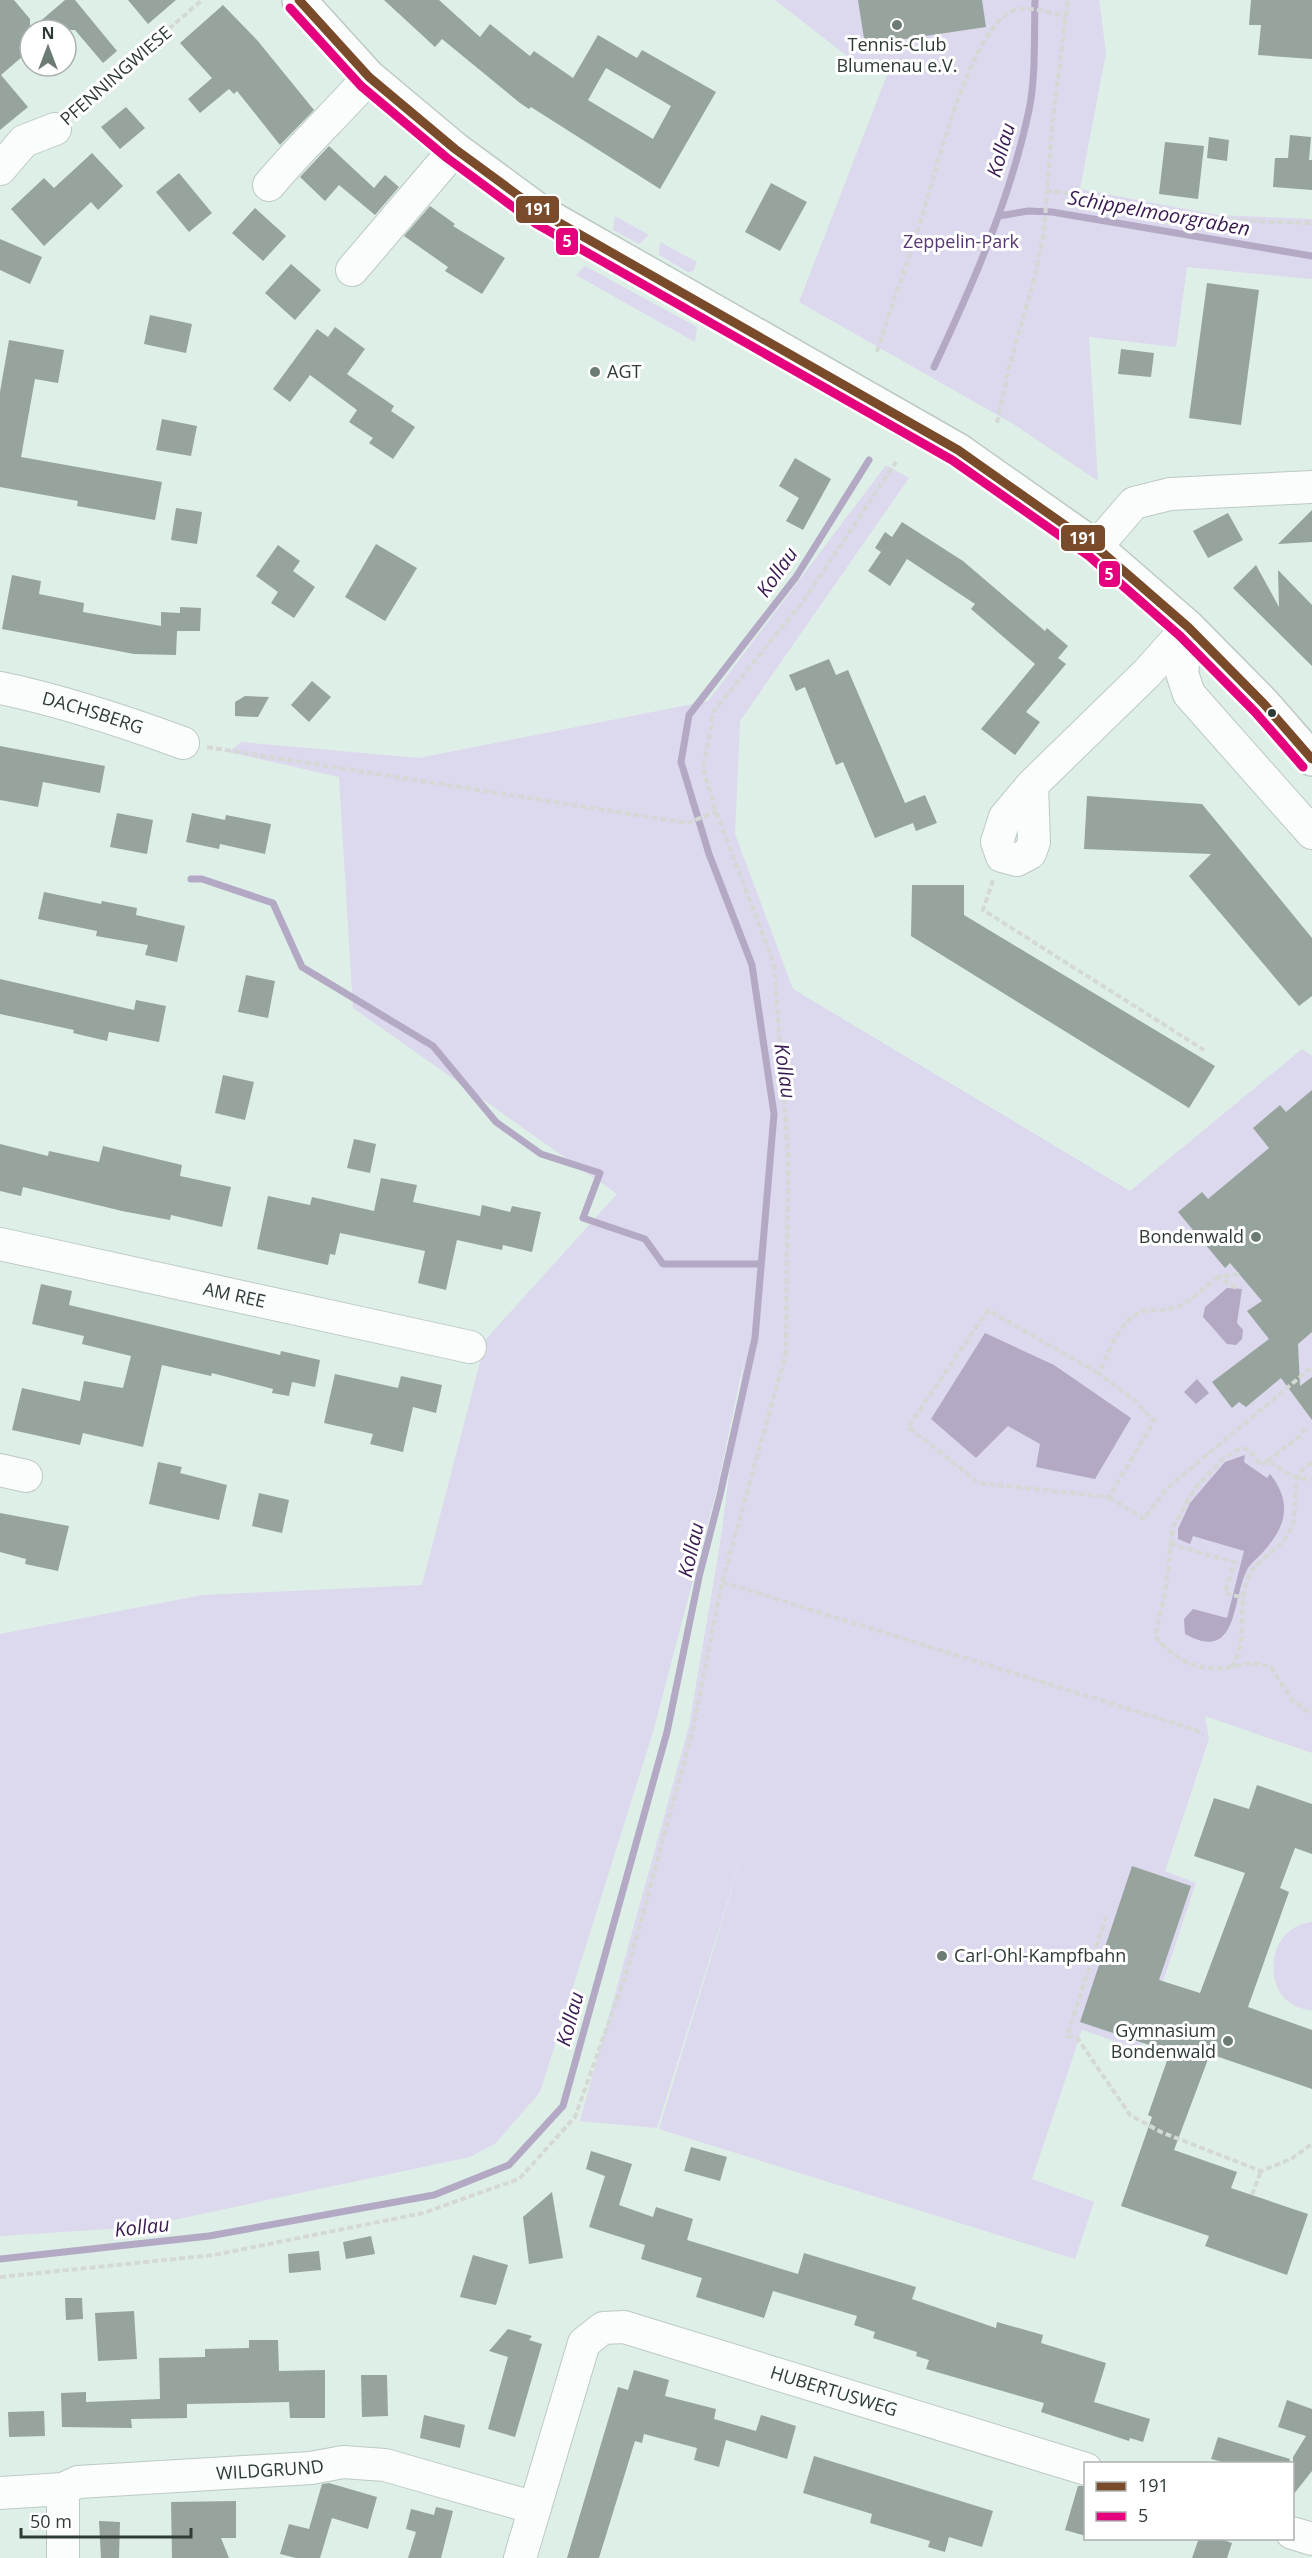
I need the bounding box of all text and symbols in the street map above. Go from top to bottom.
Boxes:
north arrow [18,18,78,78]
marker: Tennis-Club Blumenau e.V. [890,18,904,32]
street label: PFENNINGWIESE [54,20,176,130]
text: N [41,22,55,44]
place label: Tennis-Club Blumenau e.V. [836,32,958,77]
water label: Kollau [980,120,1021,180]
water label: Schippelmoorgraben [1066,183,1252,242]
line badge: 191 [515,195,560,224]
text: 191 [524,198,552,220]
line badge: 5 [555,227,579,256]
park label: Zeppelin-Park [903,229,1020,253]
text: 5 [562,230,572,252]
place label: AGT [607,359,641,383]
marker: AGT [588,365,602,379]
line badge: 191 [1060,524,1106,552]
text: 191 [1069,527,1097,549]
water label: Kollau [750,541,804,602]
line badge: 5 [1098,560,1121,588]
text: 5 [1104,563,1114,585]
street label: DACHSBERG [40,685,147,739]
unlabelled marker [1266,707,1278,719]
water label: Kollau [768,1042,803,1100]
place label: Bondenwald [1139,1224,1244,1248]
marker: Bondenwald [1249,1230,1263,1244]
street label: AM REE [201,1276,268,1313]
water label: Kollau [671,1520,710,1580]
place label: Carl-Ohl-Kampfbahn [954,1943,1126,1967]
marker: Carl-Ohl-Kampfbahn [935,1949,949,1963]
water label: Kollau [549,1989,590,2049]
place label: Gymnasium Bondenwald [1111,2018,1216,2063]
marker: Gymnasium Bondenwald [1221,2034,1235,2048]
water label: Kollau [113,2210,171,2243]
street label: HUBERTUSWEG [768,2360,901,2421]
street label: WILDGRUND [215,2453,326,2485]
legend [1084,2462,1294,2540]
text: 191 [1138,2473,1169,2497]
scale bar [21,2501,190,2539]
text: 5 [1138,2503,1148,2527]
text: 50 m [30,2509,72,2533]

